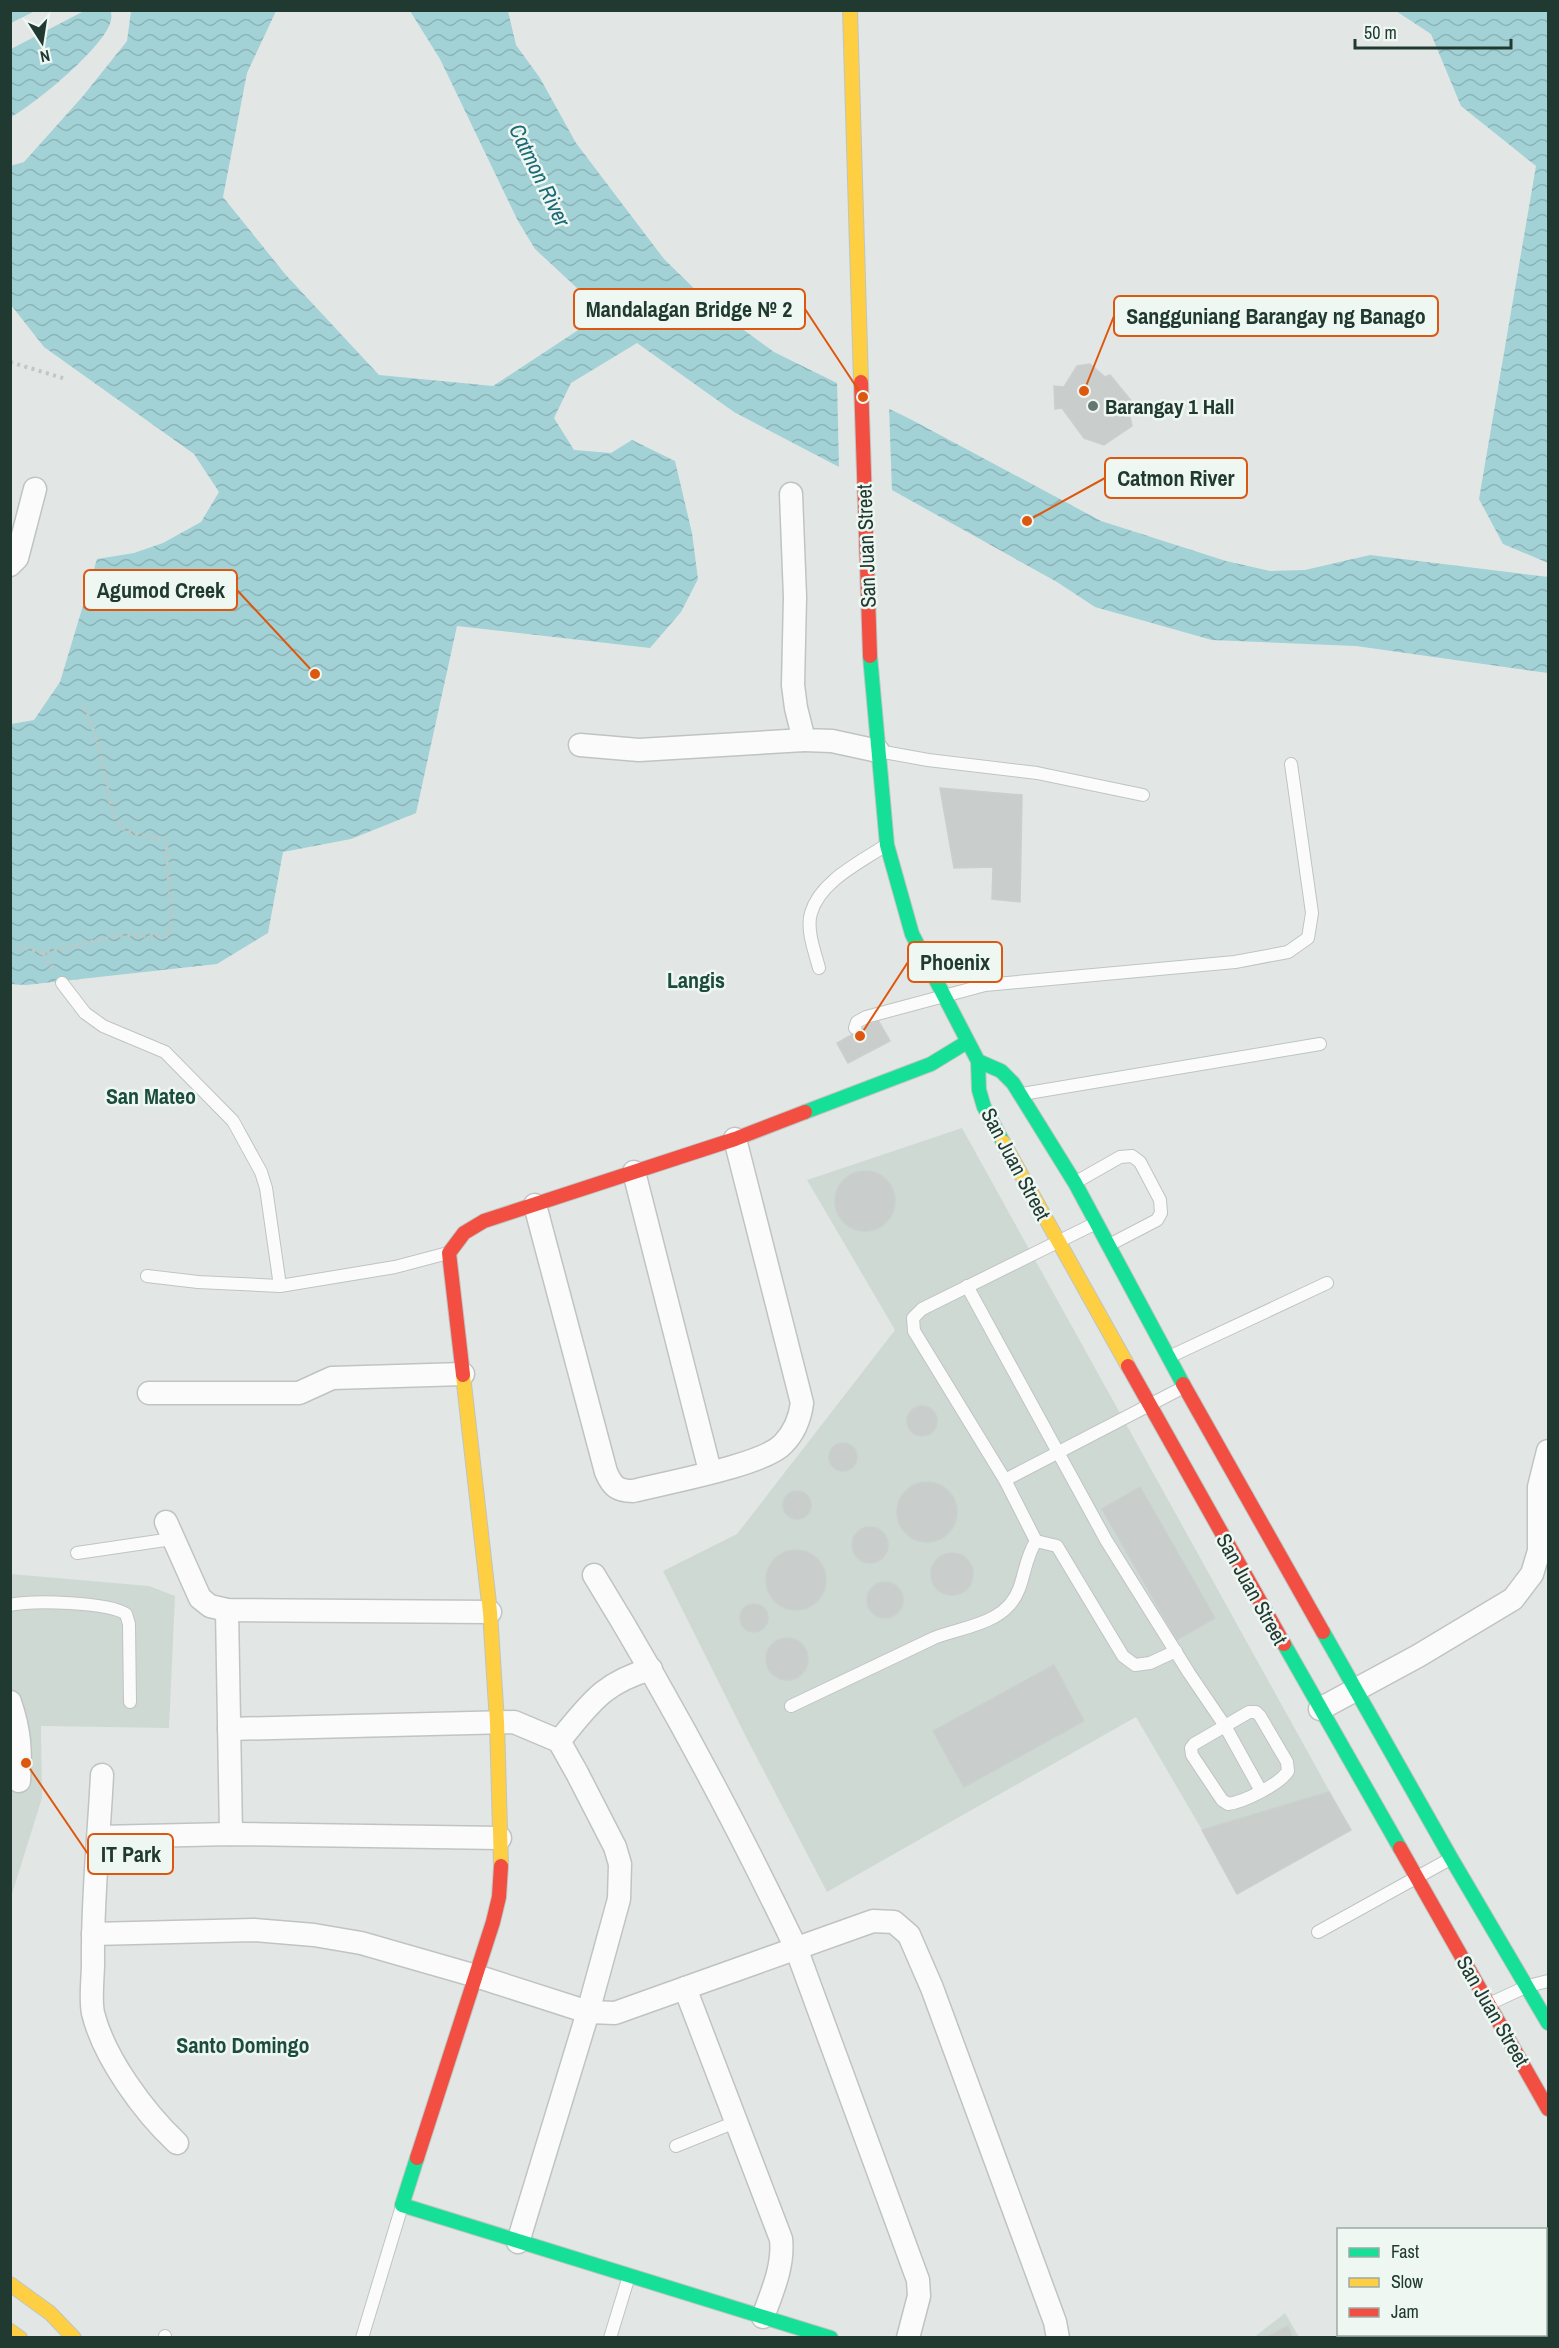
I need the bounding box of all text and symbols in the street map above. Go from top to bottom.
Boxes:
north arrow [12,12,72,72]
scale bar [1355,12,1511,50]
text: 50 m [1364,20,1397,45]
text: N [38,45,52,68]
water label: Catmon River [502,118,578,232]
callout: Mandalagan Bridge № 2 [574,289,805,329]
text: Mandalagan Bridge № 2 [586,294,792,324]
callout: Sangguniang Barangay ng Banago [1114,296,1438,336]
text: Sangguniang Barangay ng Banago [1126,301,1426,331]
place label: Barangay 1 Hall [1105,392,1234,421]
marker: Barangay 1 Hall [1086,399,1100,413]
callout: Catmon River [1105,458,1247,498]
text: Catmon River [1117,463,1235,493]
street label: San Juan Street [849,484,883,608]
callout: Agumod Creek [84,570,237,610]
text: Agumod Creek [97,575,226,605]
callout: Phoenix [908,942,1002,982]
text: Phoenix [920,947,990,977]
district label: Langis [667,965,725,995]
district label: San Mateo [106,1081,196,1111]
street label: San Juan Street [974,1103,1058,1226]
street label: San Juan Street [1209,1528,1295,1650]
callout: IT Park [88,1834,173,1874]
text: IT Park [101,1839,162,1869]
street label: San Juan Street [1450,1950,1537,2072]
district label: Santo Domingo [176,2030,310,2060]
legend [1337,2228,1547,2336]
text: Fast [1391,2239,1419,2264]
text: Slow [1391,2269,1423,2294]
text: Jam [1391,2299,1419,2324]

